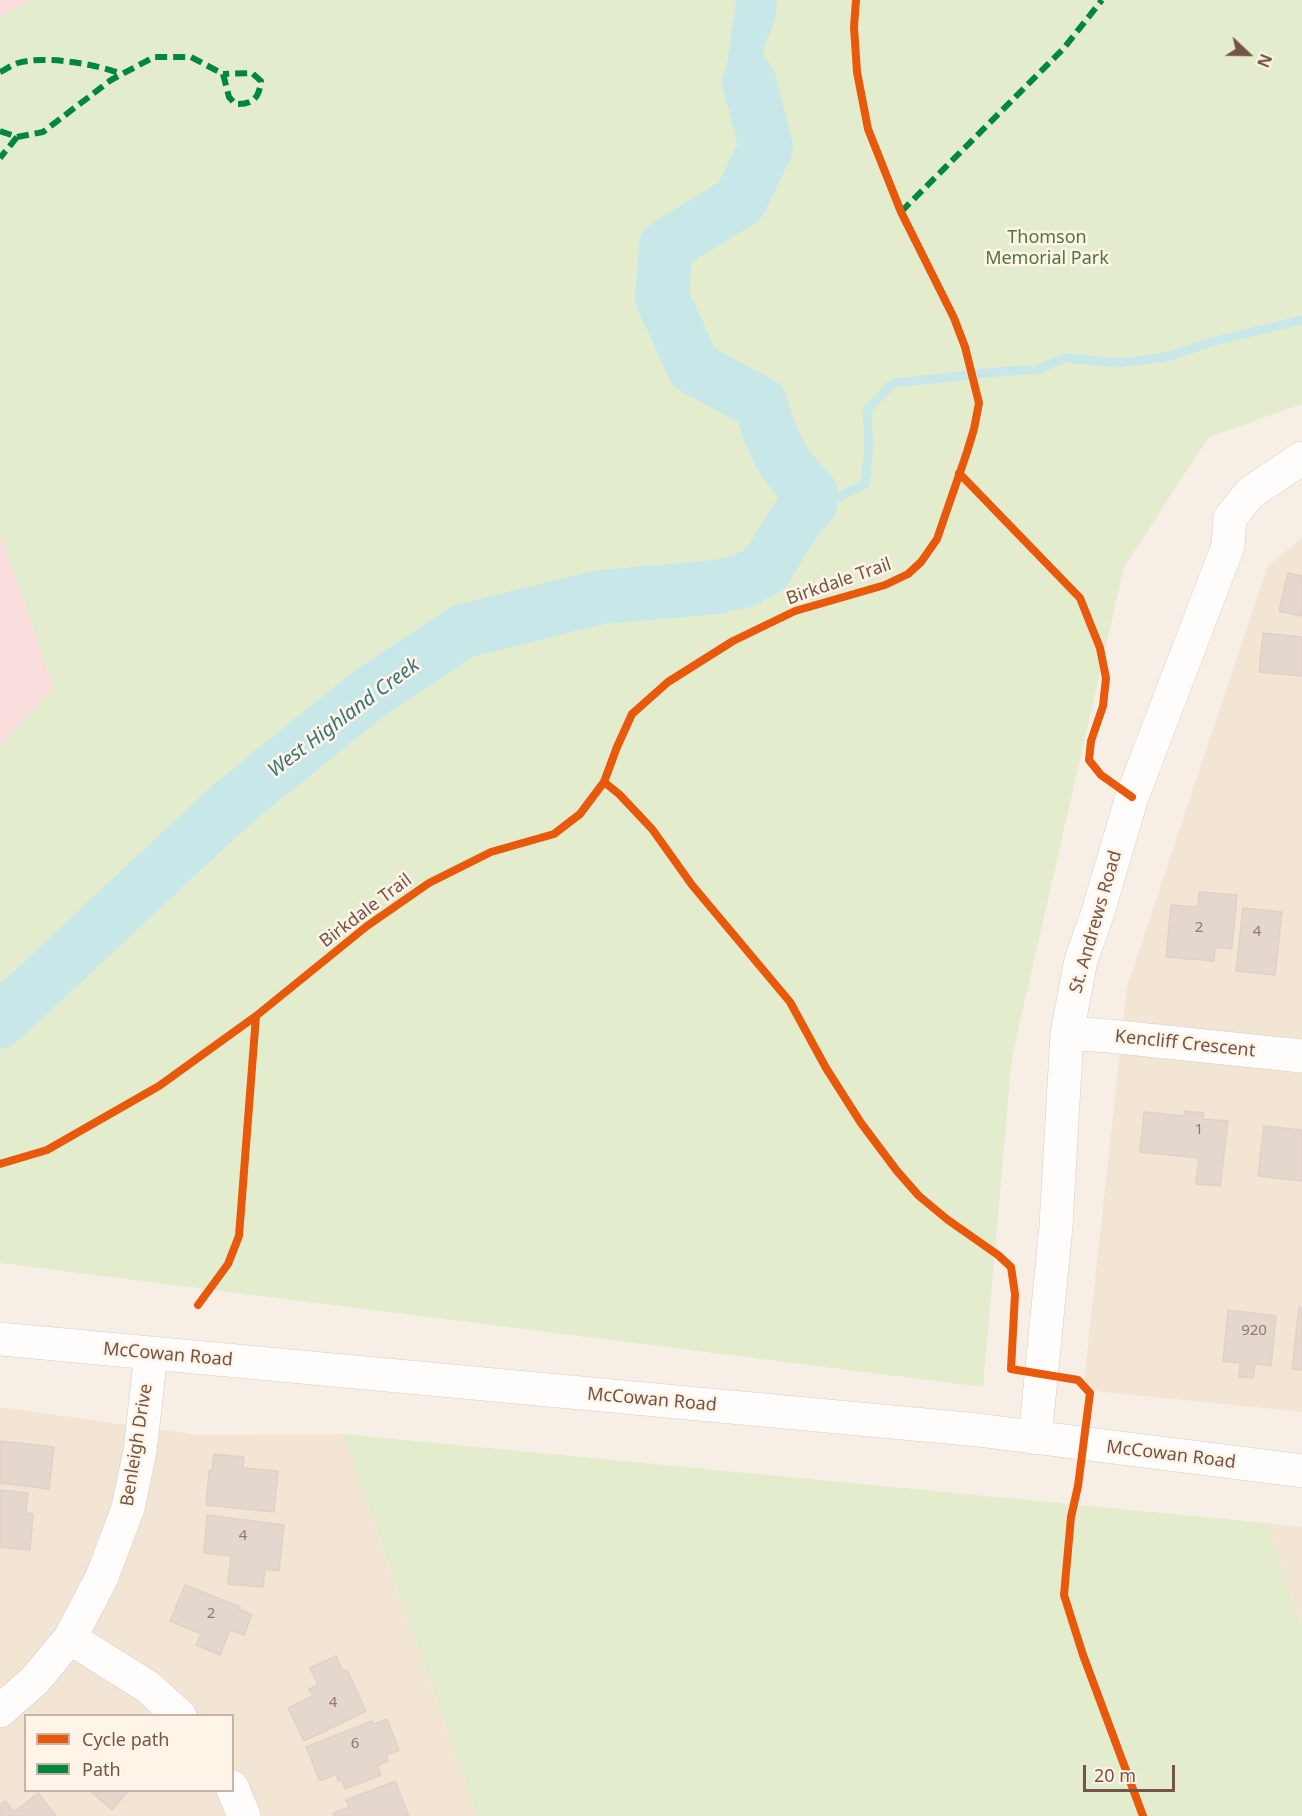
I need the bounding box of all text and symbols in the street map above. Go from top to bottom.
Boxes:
north arrow [1218,24,1278,84]
text: N [1252,51,1277,71]
park label: Thomson Memorial Park [985,227,1109,270]
street label: Birkdale Trail [784,554,894,610]
water label: West Highland Creek [264,653,424,783]
street label: St. Andrews Road [1065,848,1127,996]
street label: Birkdale Trail [316,869,416,953]
house number: 2 [1195,919,1203,937]
house number: 4 [1253,923,1261,941]
street label: Kencliff Crescent [1114,1026,1256,1062]
house number: 1 [1195,1121,1203,1139]
house number: 920 [1241,1322,1267,1340]
street label: McCowan Road [102,1339,234,1371]
street label: Benleigh Drive [117,1382,157,1508]
street label: McCowan Road [586,1384,718,1416]
street label: McCowan Road [1105,1436,1237,1474]
house number: 4 [239,1527,247,1545]
house number: 2 [207,1605,215,1623]
house number: 4 [329,1694,337,1712]
legend [24,1714,234,1792]
text: Cycle path [82,1727,169,1751]
house number: 6 [351,1735,359,1753]
scale bar [1086,1753,1178,1791]
text: Path [82,1757,121,1781]
text: 20 m [1094,1763,1136,1787]

